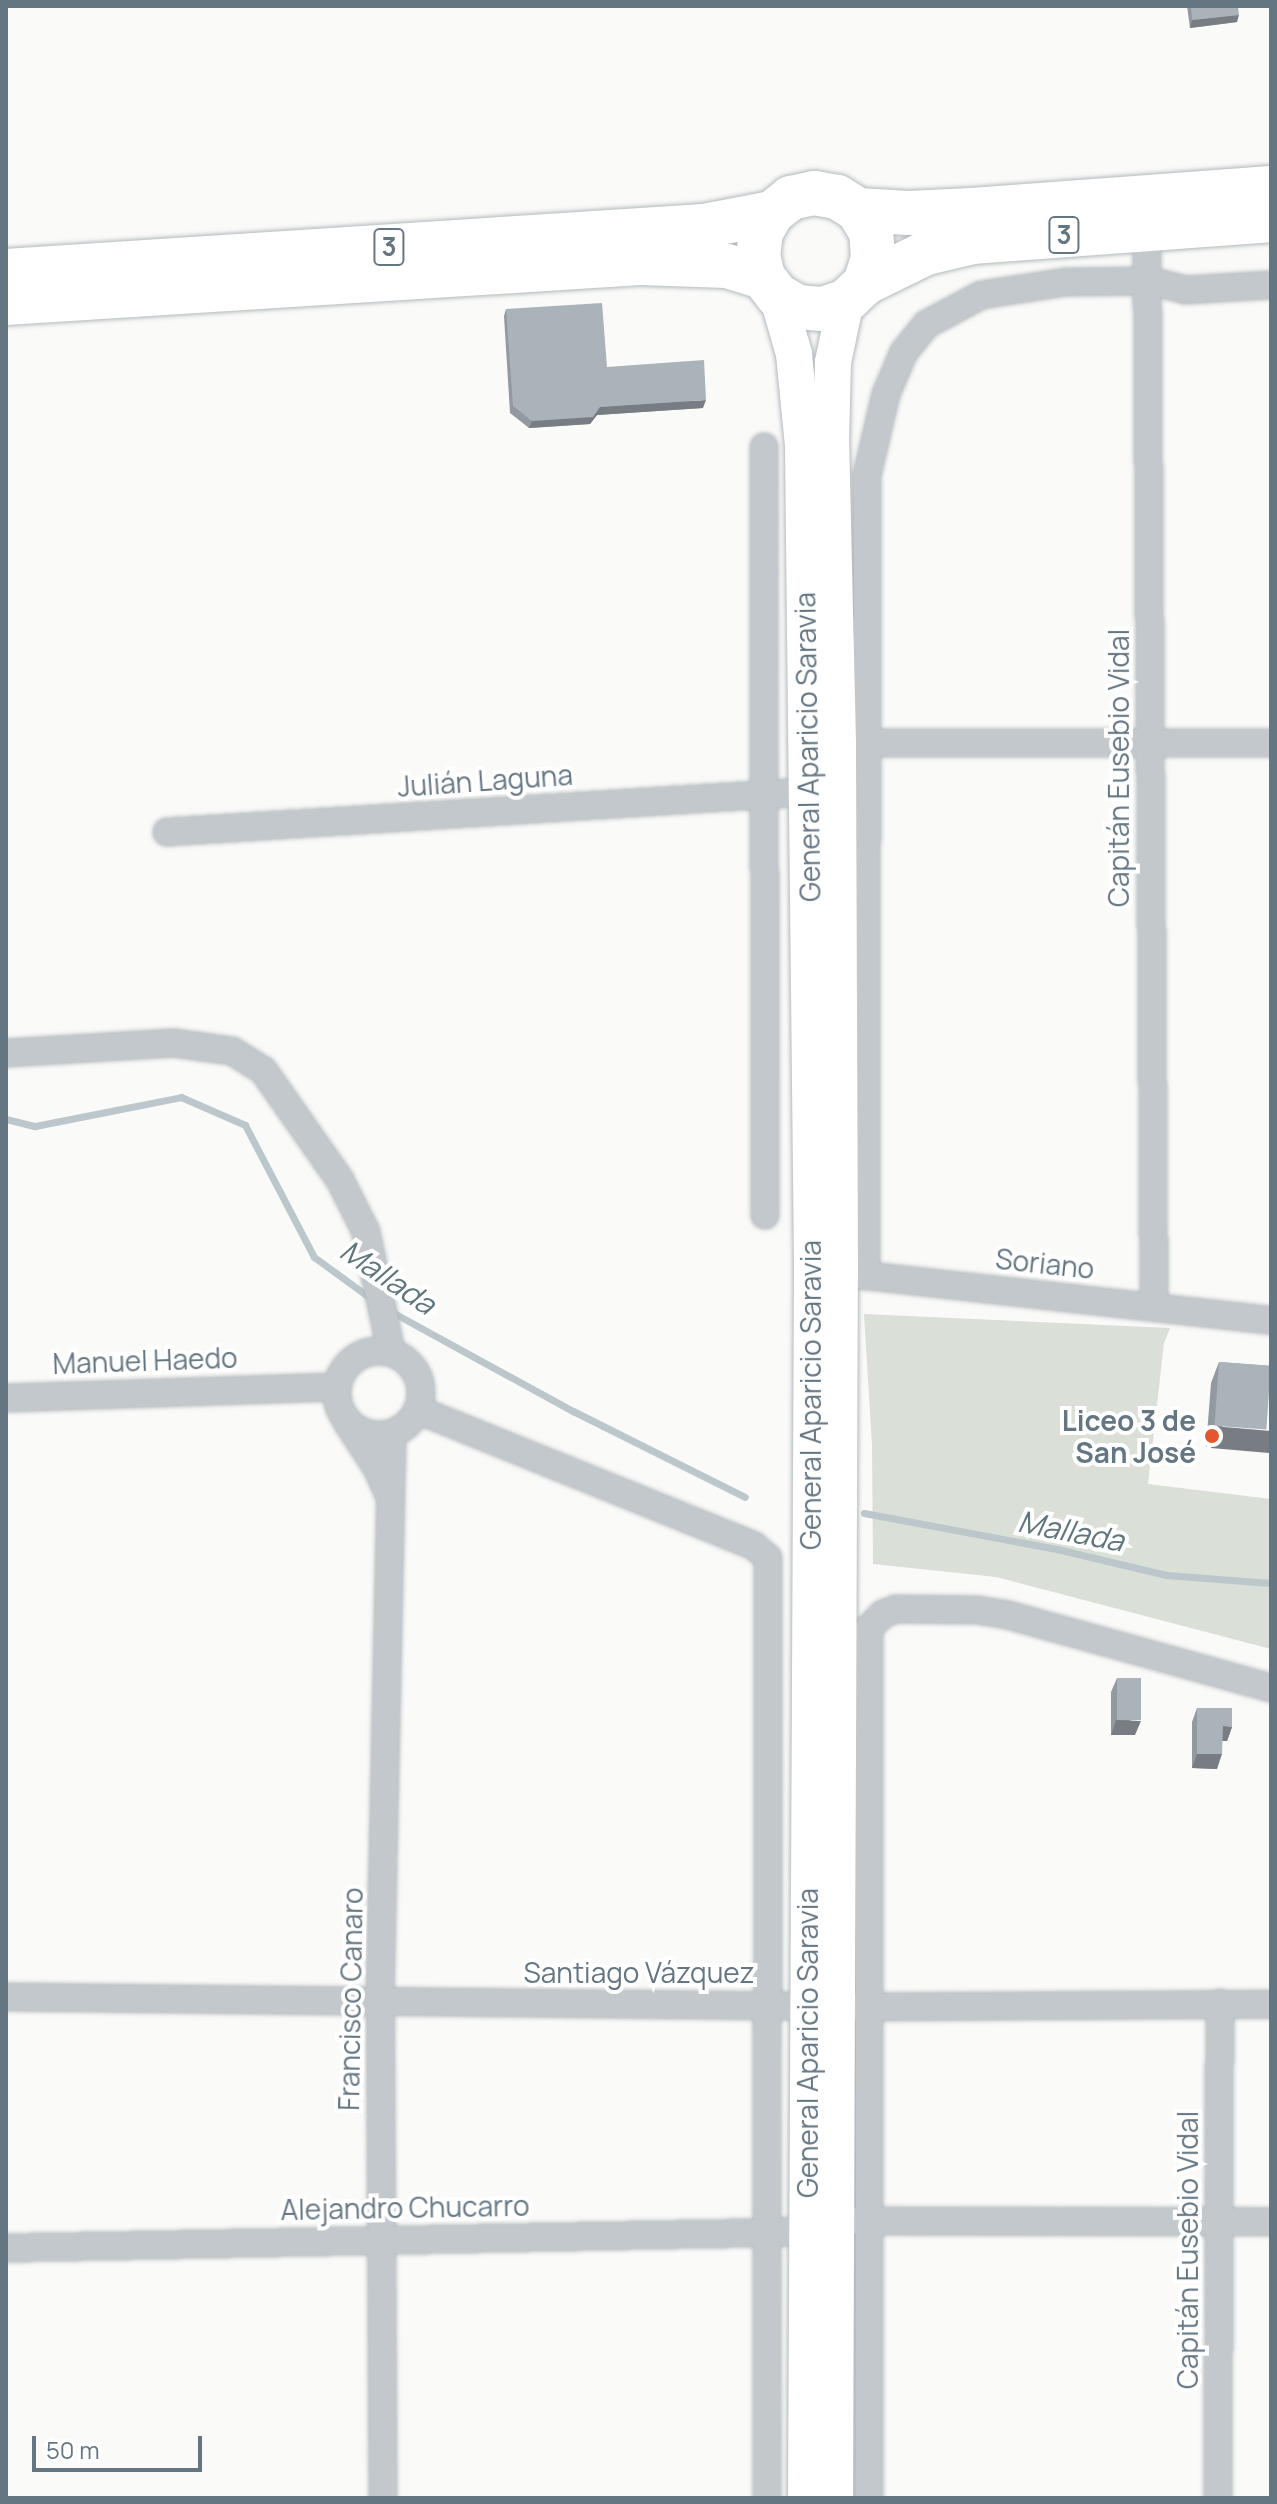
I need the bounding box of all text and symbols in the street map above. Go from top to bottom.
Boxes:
road number: 3 [1048,213,1080,257]
road number: 3 [373,225,405,269]
street label: General Aparicio Saravia [787,592,827,902]
street label: Capitán Eusebio Vidal [1101,629,1135,907]
street label: Julián Laguna [396,757,574,803]
water label: Mallada [334,1232,442,1322]
street label: General Aparicio Saravia [793,1240,827,1550]
street label: Soriano [994,1241,1096,1285]
street label: Manuel Haedo [52,1340,238,1380]
place label: Liceo 3 de San José [1062,1403,1196,1469]
marker: Liceo 3 de San José [1203,1427,1221,1445]
water label: Mallada [1015,1503,1127,1559]
street label: Francisco Canaro [331,1887,369,2111]
street label: General Aparicio Saravia [790,1888,824,2198]
street label: Santiago Vázquez [523,1955,755,1989]
street label: Capitán Eusebio Vidal [1170,2111,1204,2389]
street label: Alejandro Chucarro [280,2188,530,2226]
scale bar [36,2420,206,2470]
text: 50 m [46,2433,100,2466]

